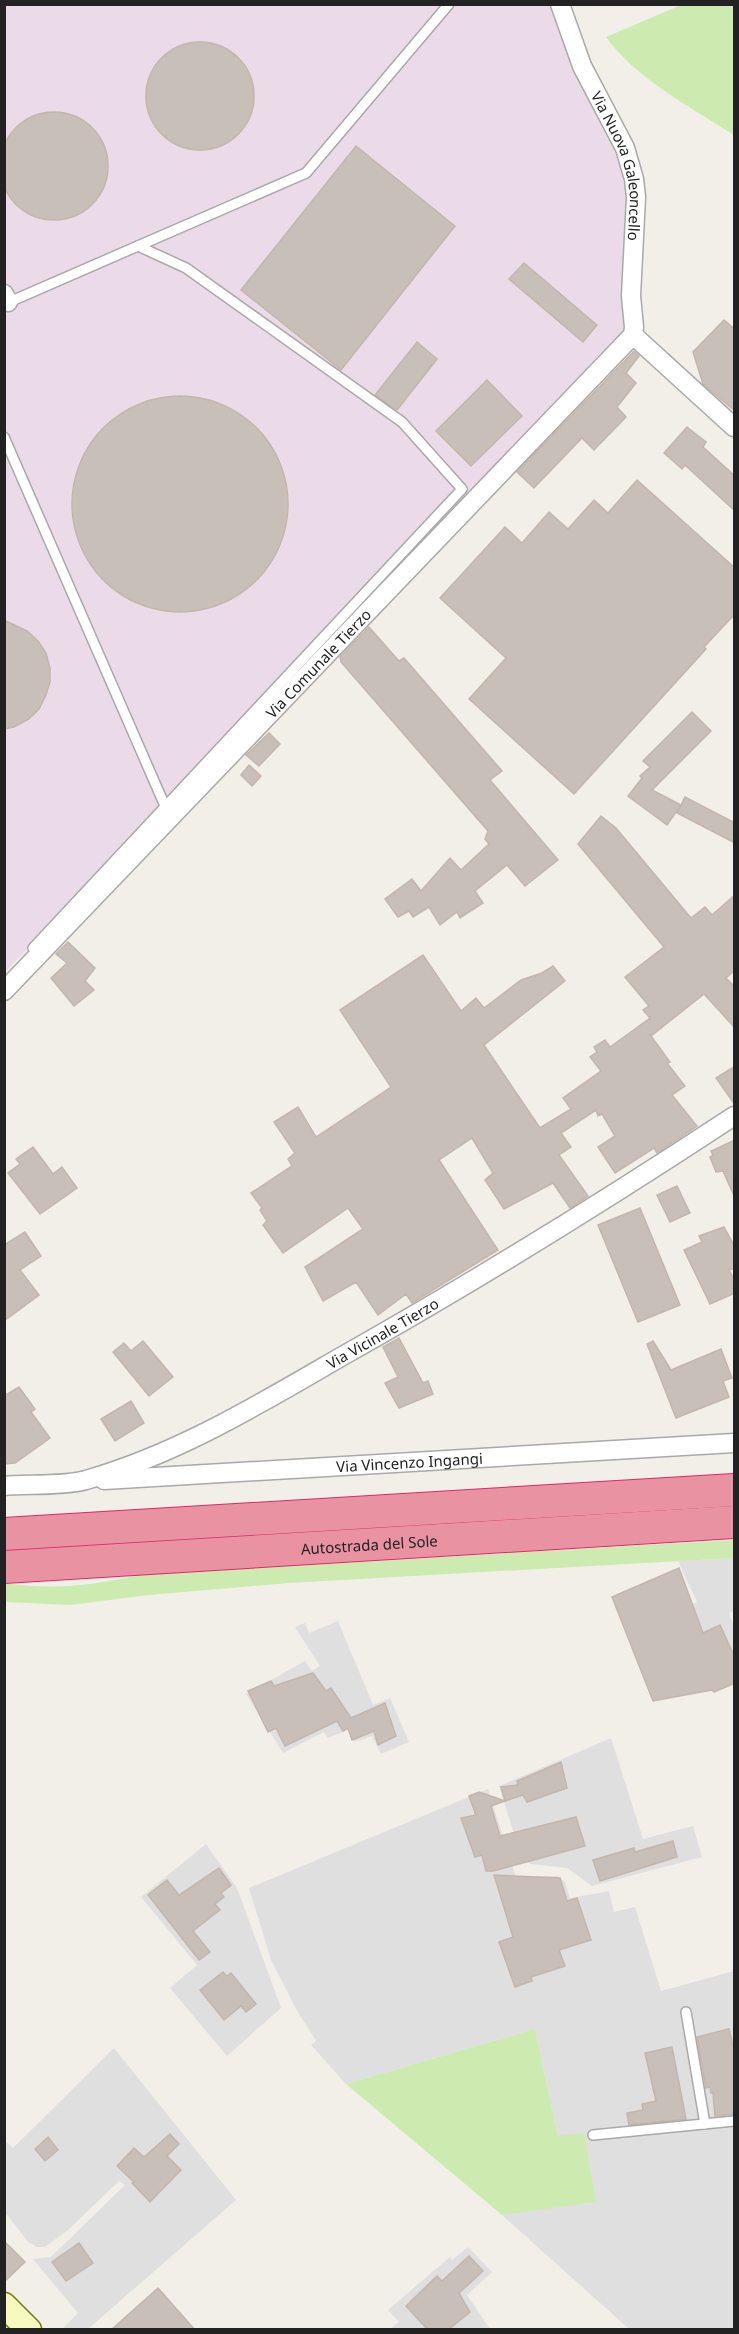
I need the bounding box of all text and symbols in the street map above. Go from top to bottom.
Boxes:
street label: Via Nuova Galeoncello [587,88,646,241]
street label: Via Comunale Tierzo [261,604,375,722]
street label: Via Vicinale Tierzo [323,1293,442,1373]
street label: Via Vincenzo Ingangi [336,1448,483,1476]
street label: Autostrada del Sole [300,1530,438,1559]

